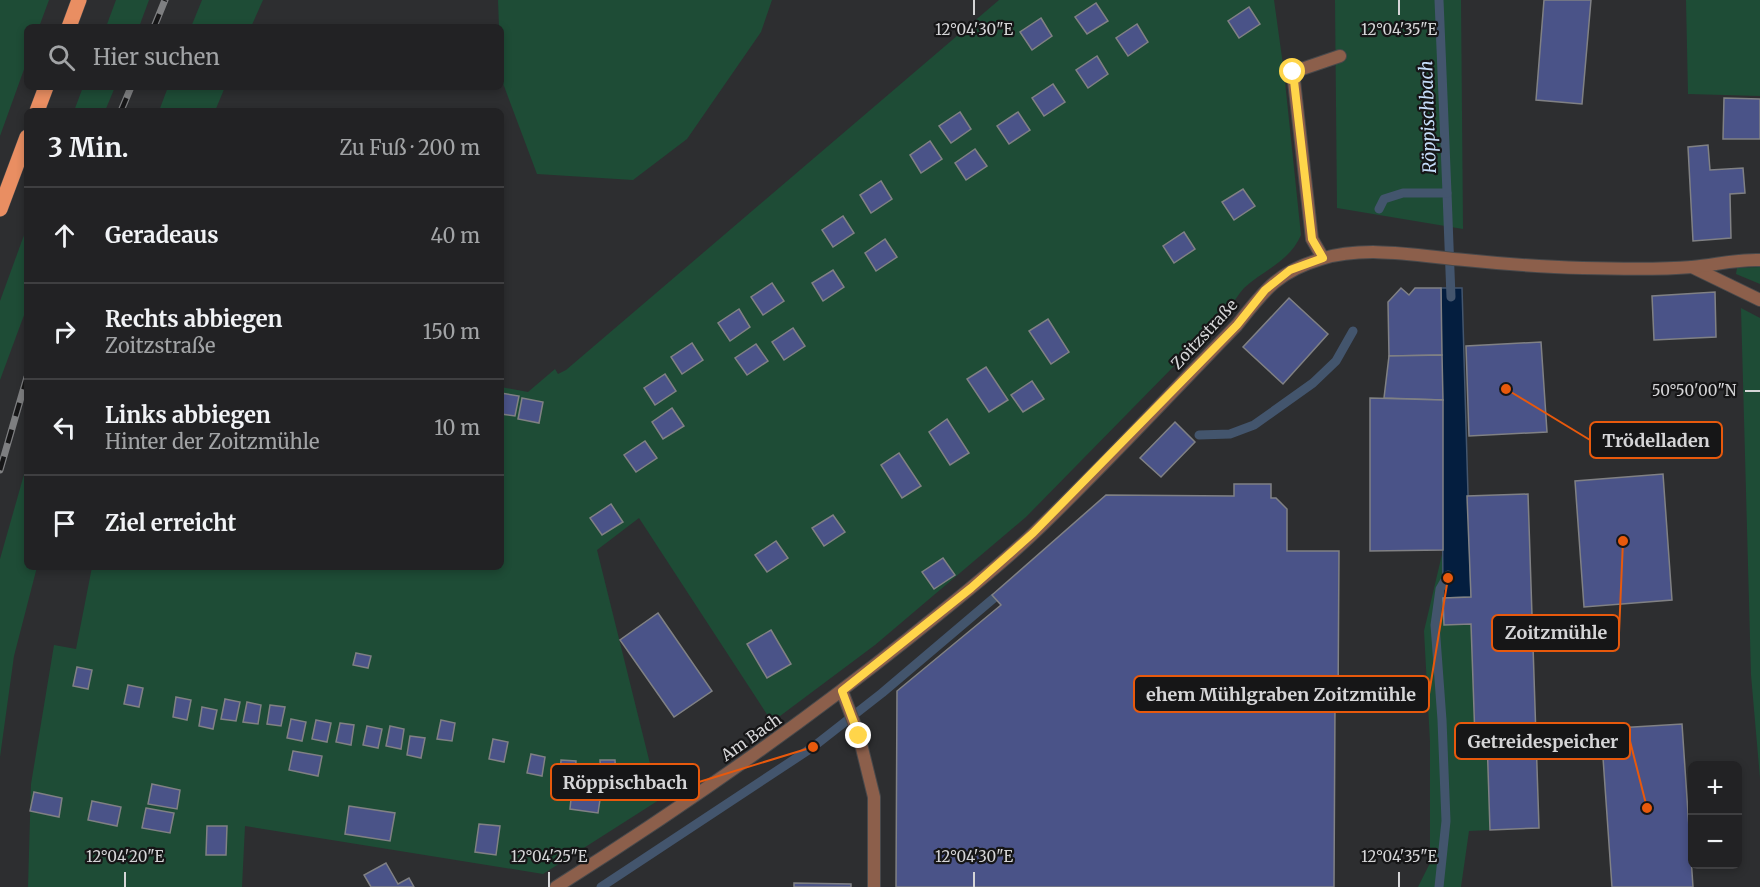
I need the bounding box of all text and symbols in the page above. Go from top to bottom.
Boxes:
text: 12°04'30"E [935,20,1013,39]
text: 12°04'35"E [1361,20,1438,39]
search box [24,24,504,90]
icon: search [45,41,78,74]
text: Hier suchen [93,43,220,71]
route start [1279,58,1305,84]
water label: Röppischbach [1414,60,1441,174]
text: 3 Min. [48,131,129,164]
text: Zu Fuß · 200 m [339,135,480,160]
icon: ahead [48,219,81,252]
text: Geradeaus [105,221,219,249]
text: 40 m [430,223,480,248]
street label: Zoitzstraße [1167,295,1241,373]
text: Rechts abbiegen [105,305,282,333]
icon: right [48,315,81,348]
text: 150 m [423,319,480,344]
text: Zoitzstraße [105,333,216,358]
text: 50°50'00"N [1652,381,1737,400]
text: Links abbiegen [105,401,271,429]
icon: left [48,411,81,444]
text: 10 m [434,415,480,440]
callout: Trödelladen [1590,422,1722,458]
text: Hinter der Zoitzmühle [105,429,319,454]
text: Trödelladen [1602,429,1710,452]
icon: arrive [48,507,81,540]
text: Ziel erreicht [105,509,236,537]
callout: Zoitzmühle [1492,615,1619,651]
text: Zoitzmühle [1505,621,1608,644]
callout: ehem Mühlgraben Zoitzmühle [1134,676,1429,712]
text: ehem Mühlgraben Zoitzmühle [1146,683,1416,706]
street label: Am Bach [716,709,785,766]
route end [845,722,871,748]
callout: Getreidespeicher [1455,723,1630,759]
text: Getreidespeicher [1468,730,1618,753]
map controls [1688,761,1742,869]
button: + [1688,761,1742,815]
callout: Röppischbach [551,764,699,800]
text: Röppischbach [563,771,687,794]
button: − [1688,815,1742,869]
text: 12°04'20"E [86,847,165,866]
text: 12°04'25"E [511,847,588,866]
text: 12°04'30"E [935,847,1013,866]
text: 12°04'35"E [1361,847,1438,866]

